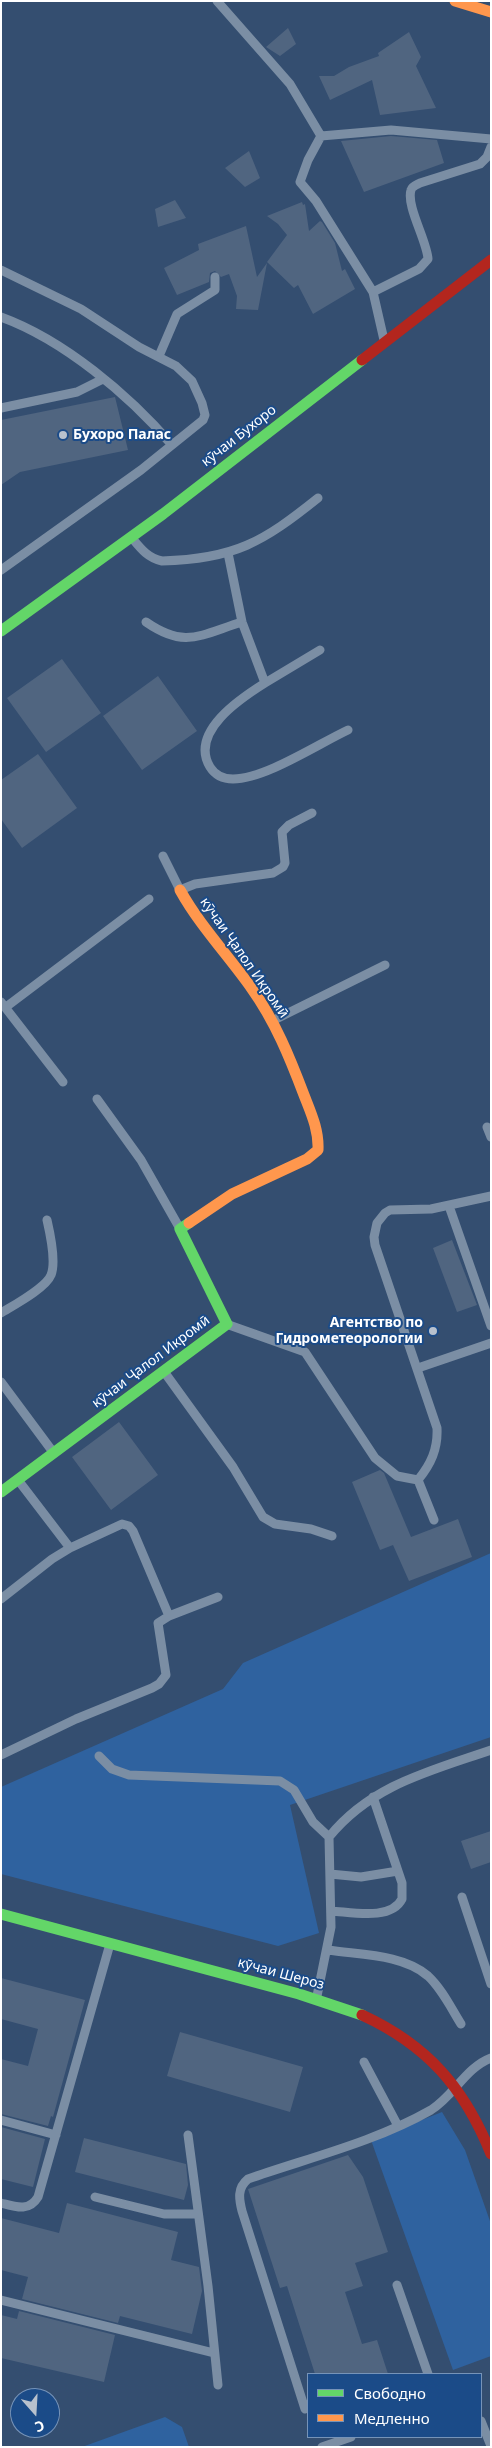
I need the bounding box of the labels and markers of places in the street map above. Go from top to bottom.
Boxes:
place label: Бухоро Палас [73,427,171,443]
marker: Бухоро Палас [57,429,69,441]
place label: Агентство по Гидрометеорологии [276,1315,423,1348]
marker: Агентство по Гидрометеорологии [427,1325,439,1337]

